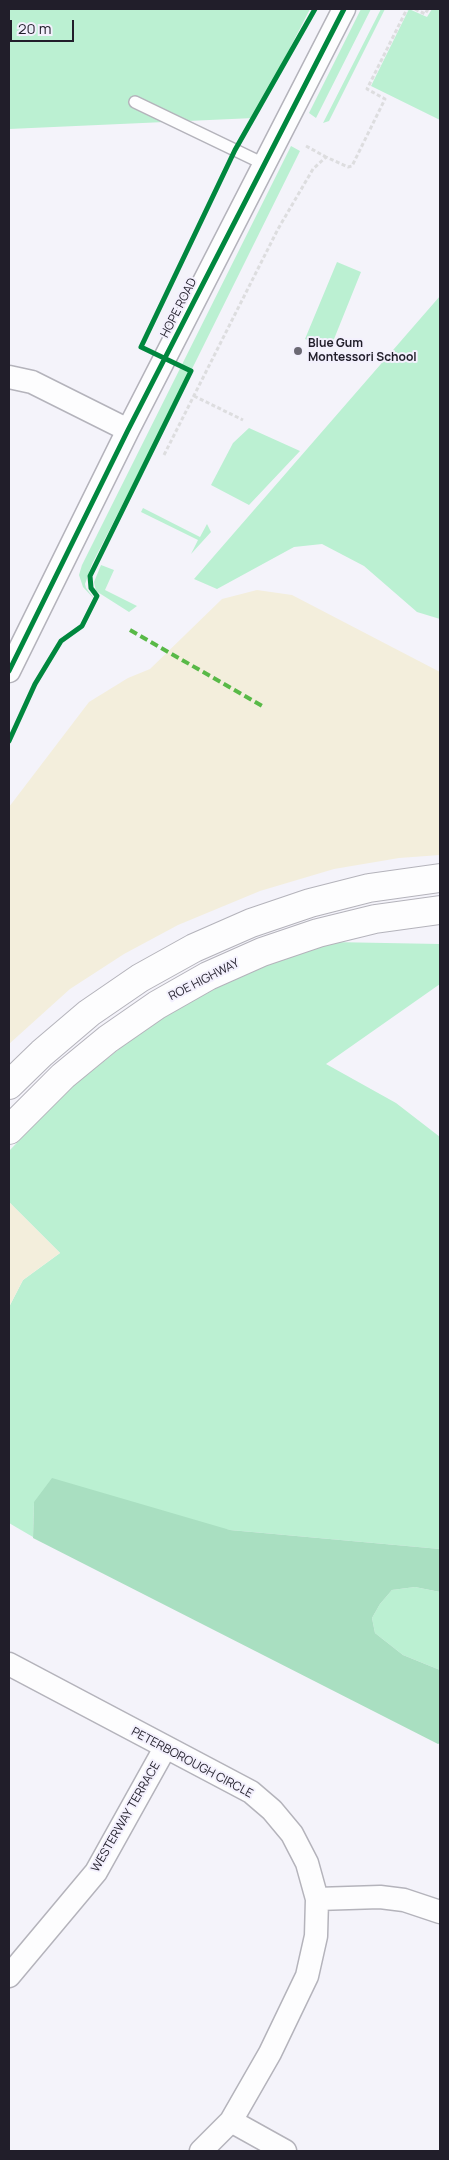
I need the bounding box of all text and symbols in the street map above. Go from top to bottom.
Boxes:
scale bar [12,10,76,42]
text: 20 m [18,18,51,39]
street label: HOPE ROAD [158,276,200,340]
place label: Blue Gum Montessori School [308,337,417,365]
marker: Blue Gum Montessori School [292,345,304,357]
street label: ROE HIGHWAY [166,956,242,1004]
street label: PETERBOROUGH CIRCLE [129,1725,255,1801]
street label: WESTERWAY TERRACE [89,1759,163,1875]

